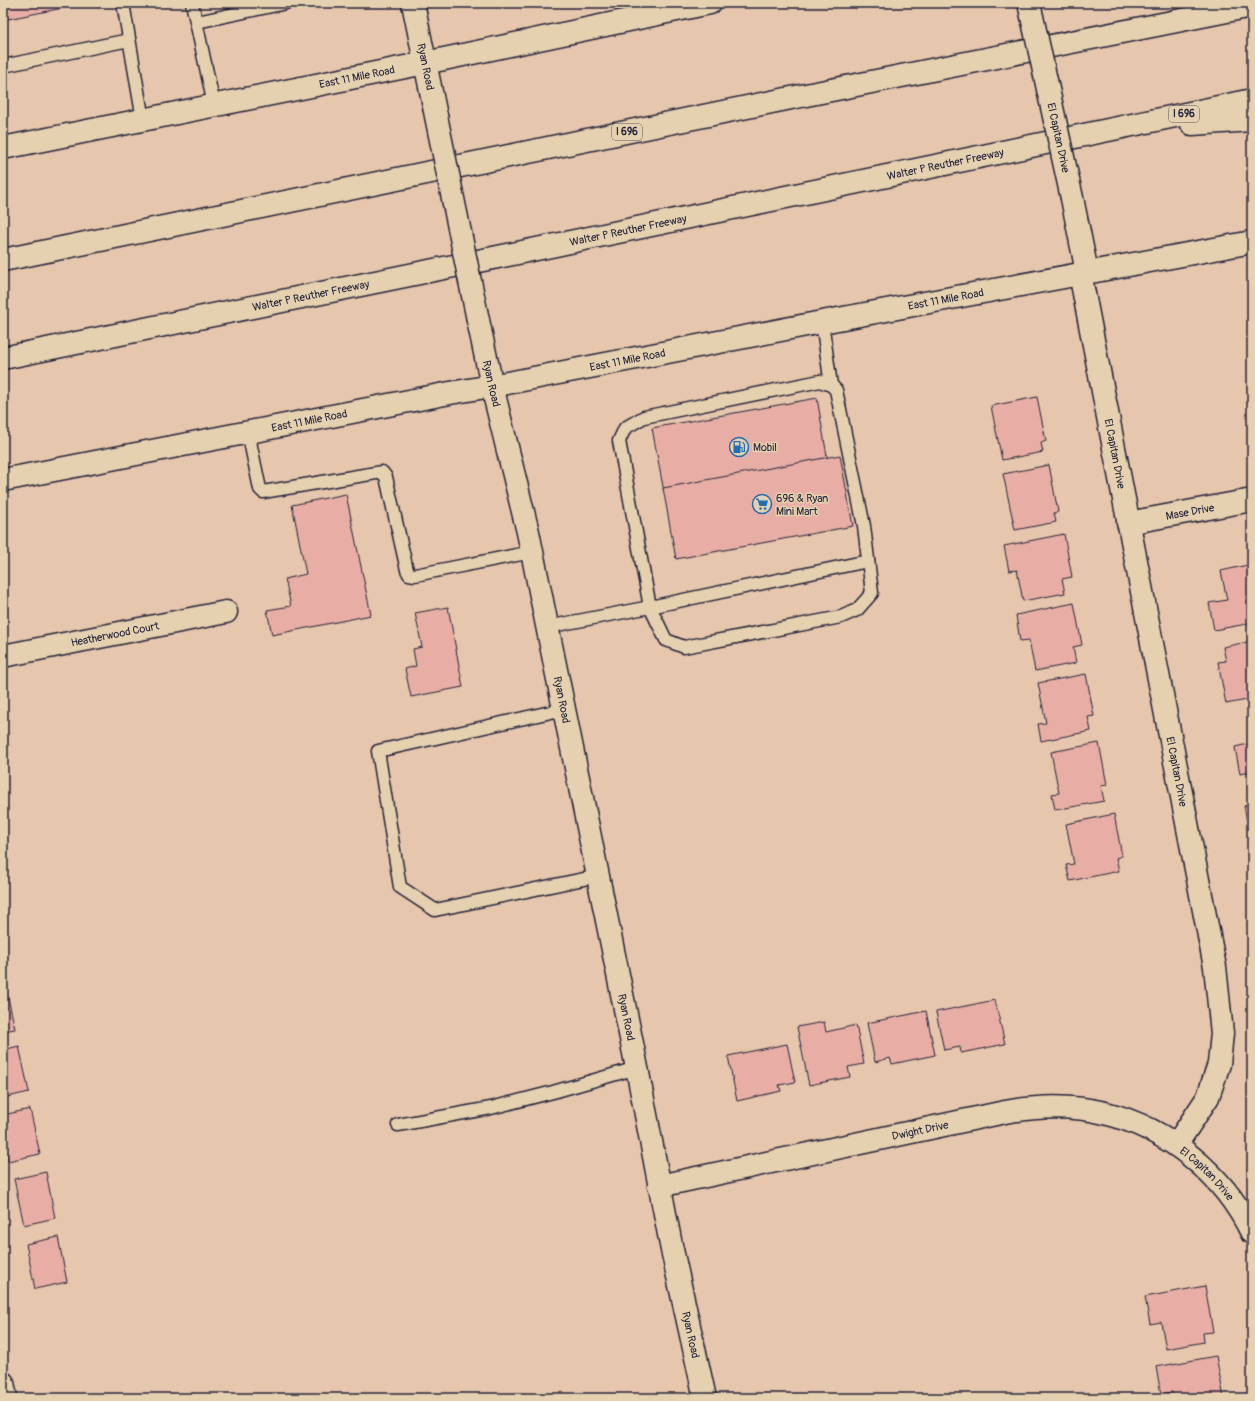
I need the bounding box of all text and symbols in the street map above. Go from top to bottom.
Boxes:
street label: Ryan Road [415,42,437,91]
street label: East 11 Mile Road [318,63,396,91]
street label: El Capitan Drive [1045,102,1073,174]
road number: I 696 [1169,106,1199,122]
road number: I 696 [612,124,642,140]
street label: Walter P Reuther Freeway [886,145,1005,182]
street label: Walter P Reuther Freeway [568,211,688,248]
street label: Walter P Reuther Freeway [251,277,371,313]
street label: East 11 Mile Road [907,286,985,312]
street label: East 11 Mile Road [589,346,666,373]
street label: Ryan Road [480,359,503,408]
street label: East 11 Mile Road [270,407,348,434]
street label: El Capitan Drive [1102,417,1128,490]
fuel station icon: Mobil [728,436,750,458]
place label: Mobil [753,441,777,454]
place label: 696 & Ryan Mini Mart [776,492,828,518]
supermarket icon: 696 & Ryan Mini Mart [751,493,773,515]
street label: Mase Drive [1165,501,1216,522]
street label: Heatherwood Court [70,619,161,649]
street label: Ryan Road [551,675,573,724]
street label: El Capitan Drive [1164,735,1190,808]
street label: Ryan Road [616,993,638,1042]
street label: Dwight Drive [891,1118,950,1143]
street label: El Capitan Drive [1177,1144,1237,1203]
street label: Ryan Road [679,1310,702,1359]

